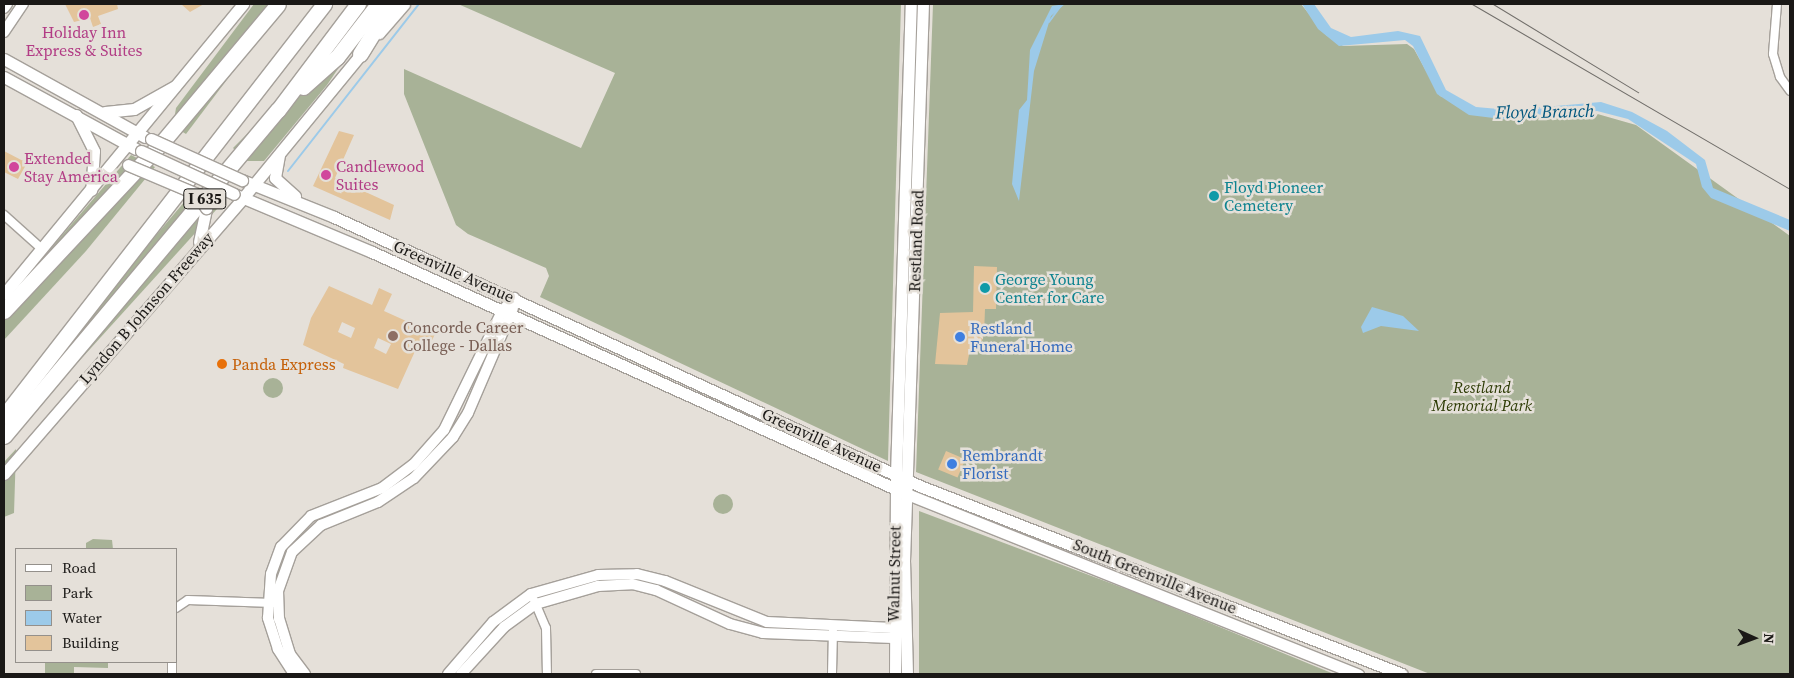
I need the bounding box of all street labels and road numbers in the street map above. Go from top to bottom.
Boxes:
road number: I 635 [182,186,228,212]
street label: Restland Road [905,190,927,292]
street label: Lyndon B Johnson Freeway [75,228,217,388]
street label: Greenville Avenue [391,236,517,306]
street label: Greenville Avenue [759,404,885,476]
street label: Walnut Street [884,526,904,622]
street label: South Greenville Avenue [1070,534,1240,618]

